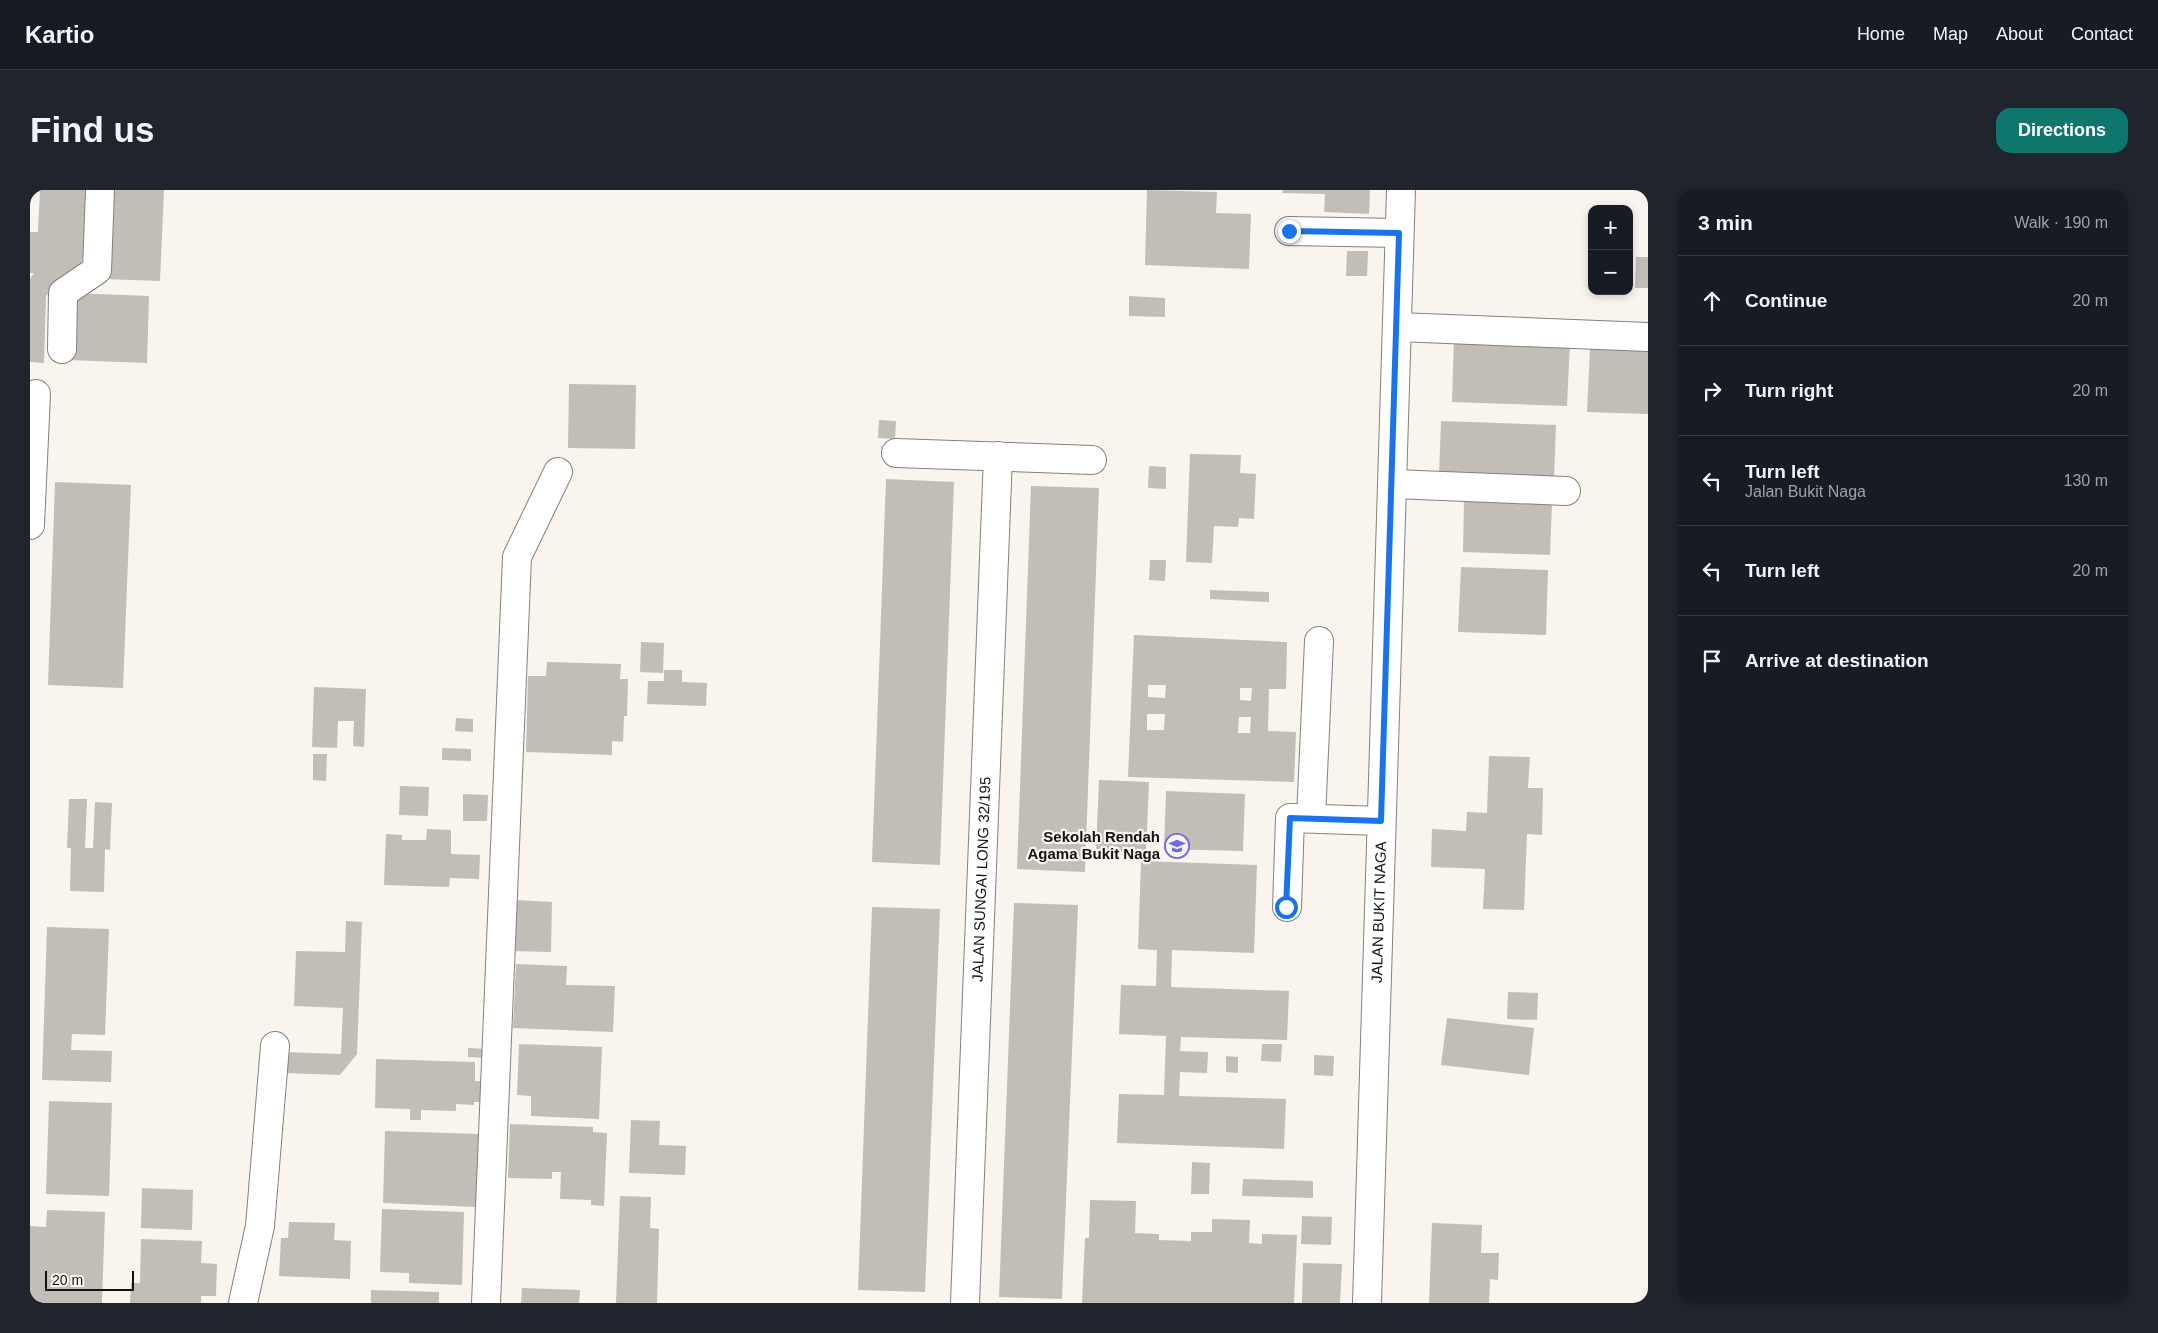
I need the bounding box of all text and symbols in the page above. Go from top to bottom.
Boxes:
text: Kartio [25,21,94,48]
text: Home [1857,24,1905,44]
text: Map [1933,24,1968,44]
text: About [1996,24,2043,44]
text: Contact [2071,24,2133,44]
button: Directions [1996,108,2128,153]
text: Find us [30,110,154,149]
map controls [1588,205,1633,295]
button: + [1588,205,1633,250]
text: 3 min [1698,211,1753,234]
text: Walk · 190 m [2014,214,2108,231]
route end [1278,220,1301,243]
button: − [1588,250,1633,295]
icon: ahead [1698,287,1726,315]
text: Continue [1745,290,1827,311]
text: 20 m [2072,292,2108,309]
icon: right [1698,377,1726,405]
text: Turn right [1745,380,1833,401]
text: 20 m [2072,382,2108,399]
text: Turn left [1745,461,1820,482]
icon: left [1698,467,1726,495]
text: 130 m [2064,472,2108,489]
text: Jalan Bukit Naga [1745,483,1866,500]
icon: left [1698,557,1726,585]
text: Turn left [1745,560,1820,581]
text: 20 m [2072,562,2108,579]
icon: arrive [1698,647,1726,675]
text: Arrive at destination [1745,650,1929,671]
street label: JALAN SUNGAI LONG 32/195 [969,776,993,982]
place label: Sekolah Rendah Agama Bukit Naga [1027,828,1161,862]
school or university icon: Sekolah Rendah Agama Bukit Naga [1164,833,1190,859]
street label: JALAN BUKIT NAGA [1368,841,1389,983]
route start [1275,896,1298,919]
scale bar [45,1268,134,1291]
text: 20 m [52,1272,83,1288]

